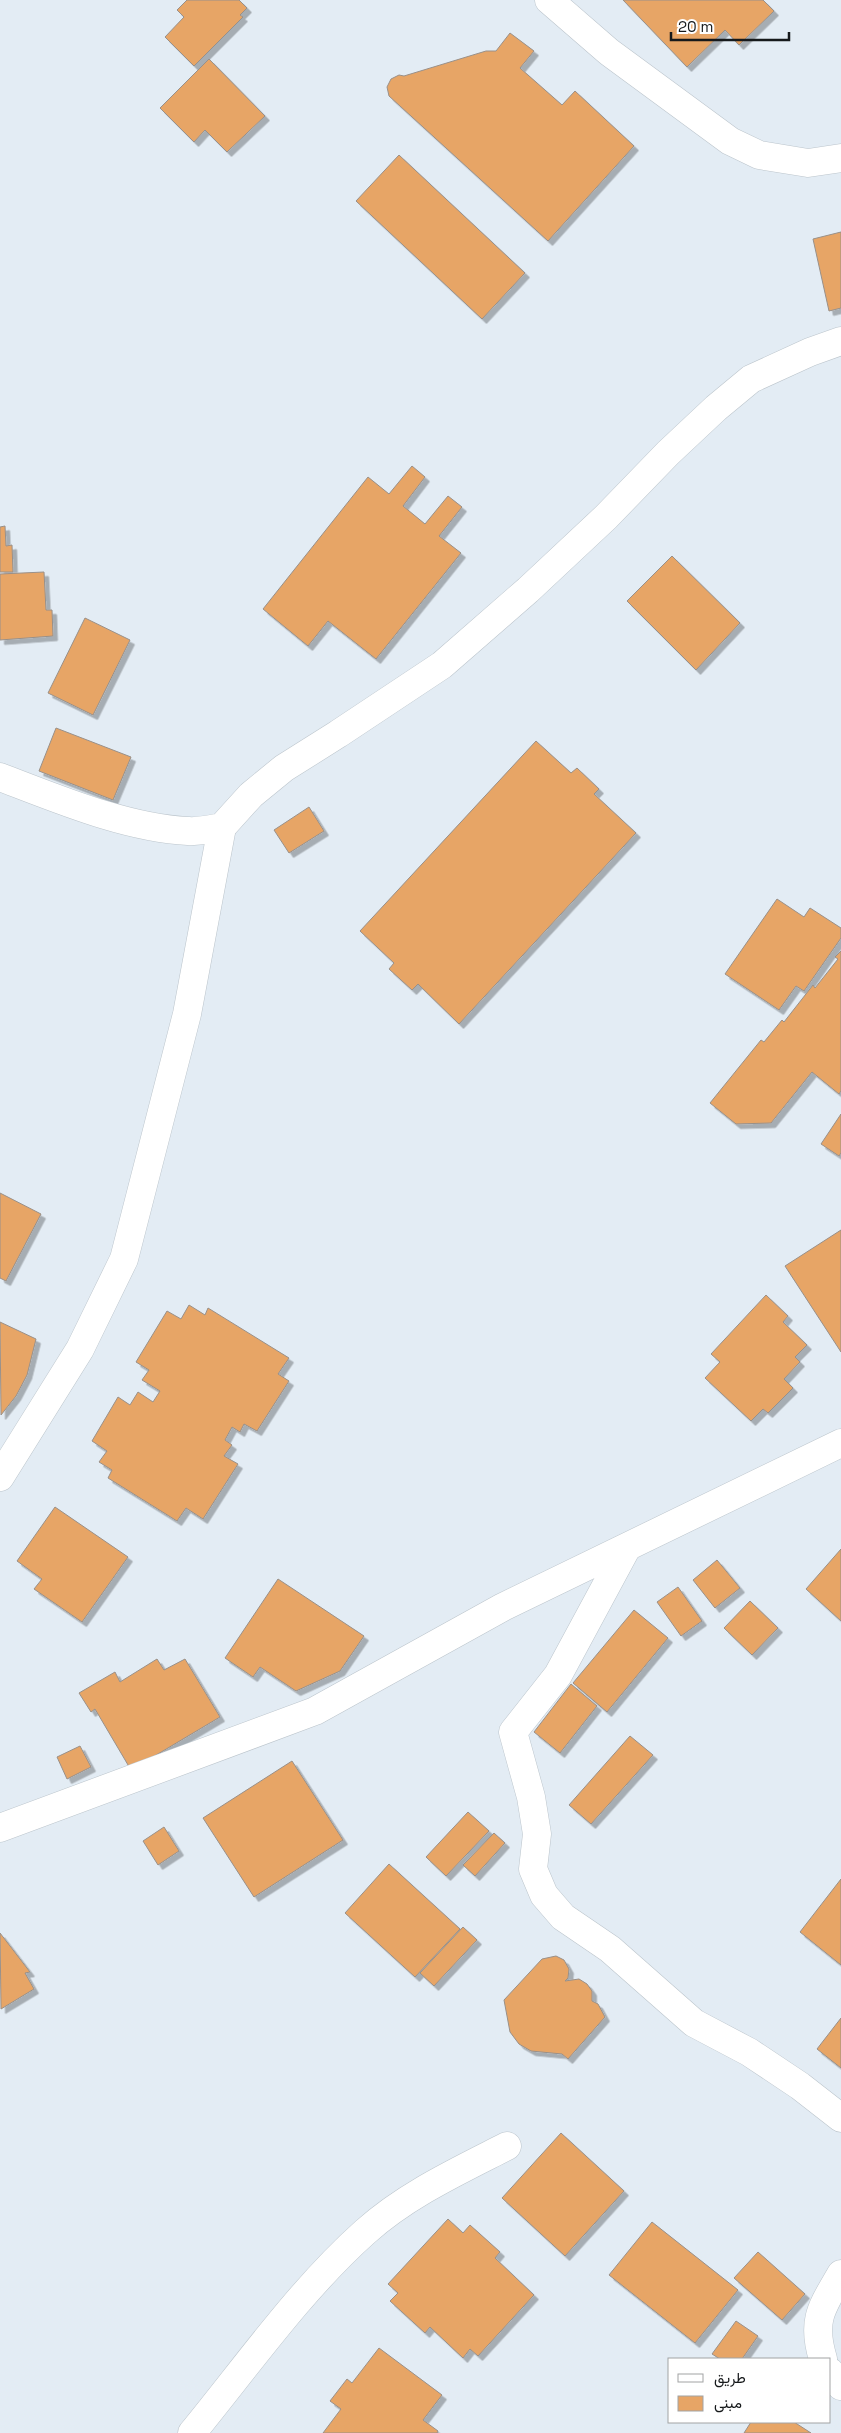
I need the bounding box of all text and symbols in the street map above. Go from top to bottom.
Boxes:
scale bar [671,10,788,42]
text: 20 m [678,17,713,36]
legend [668,2358,831,2423]
text: طريق [714,2368,746,2388]
text: مبنى [714,2393,742,2413]

